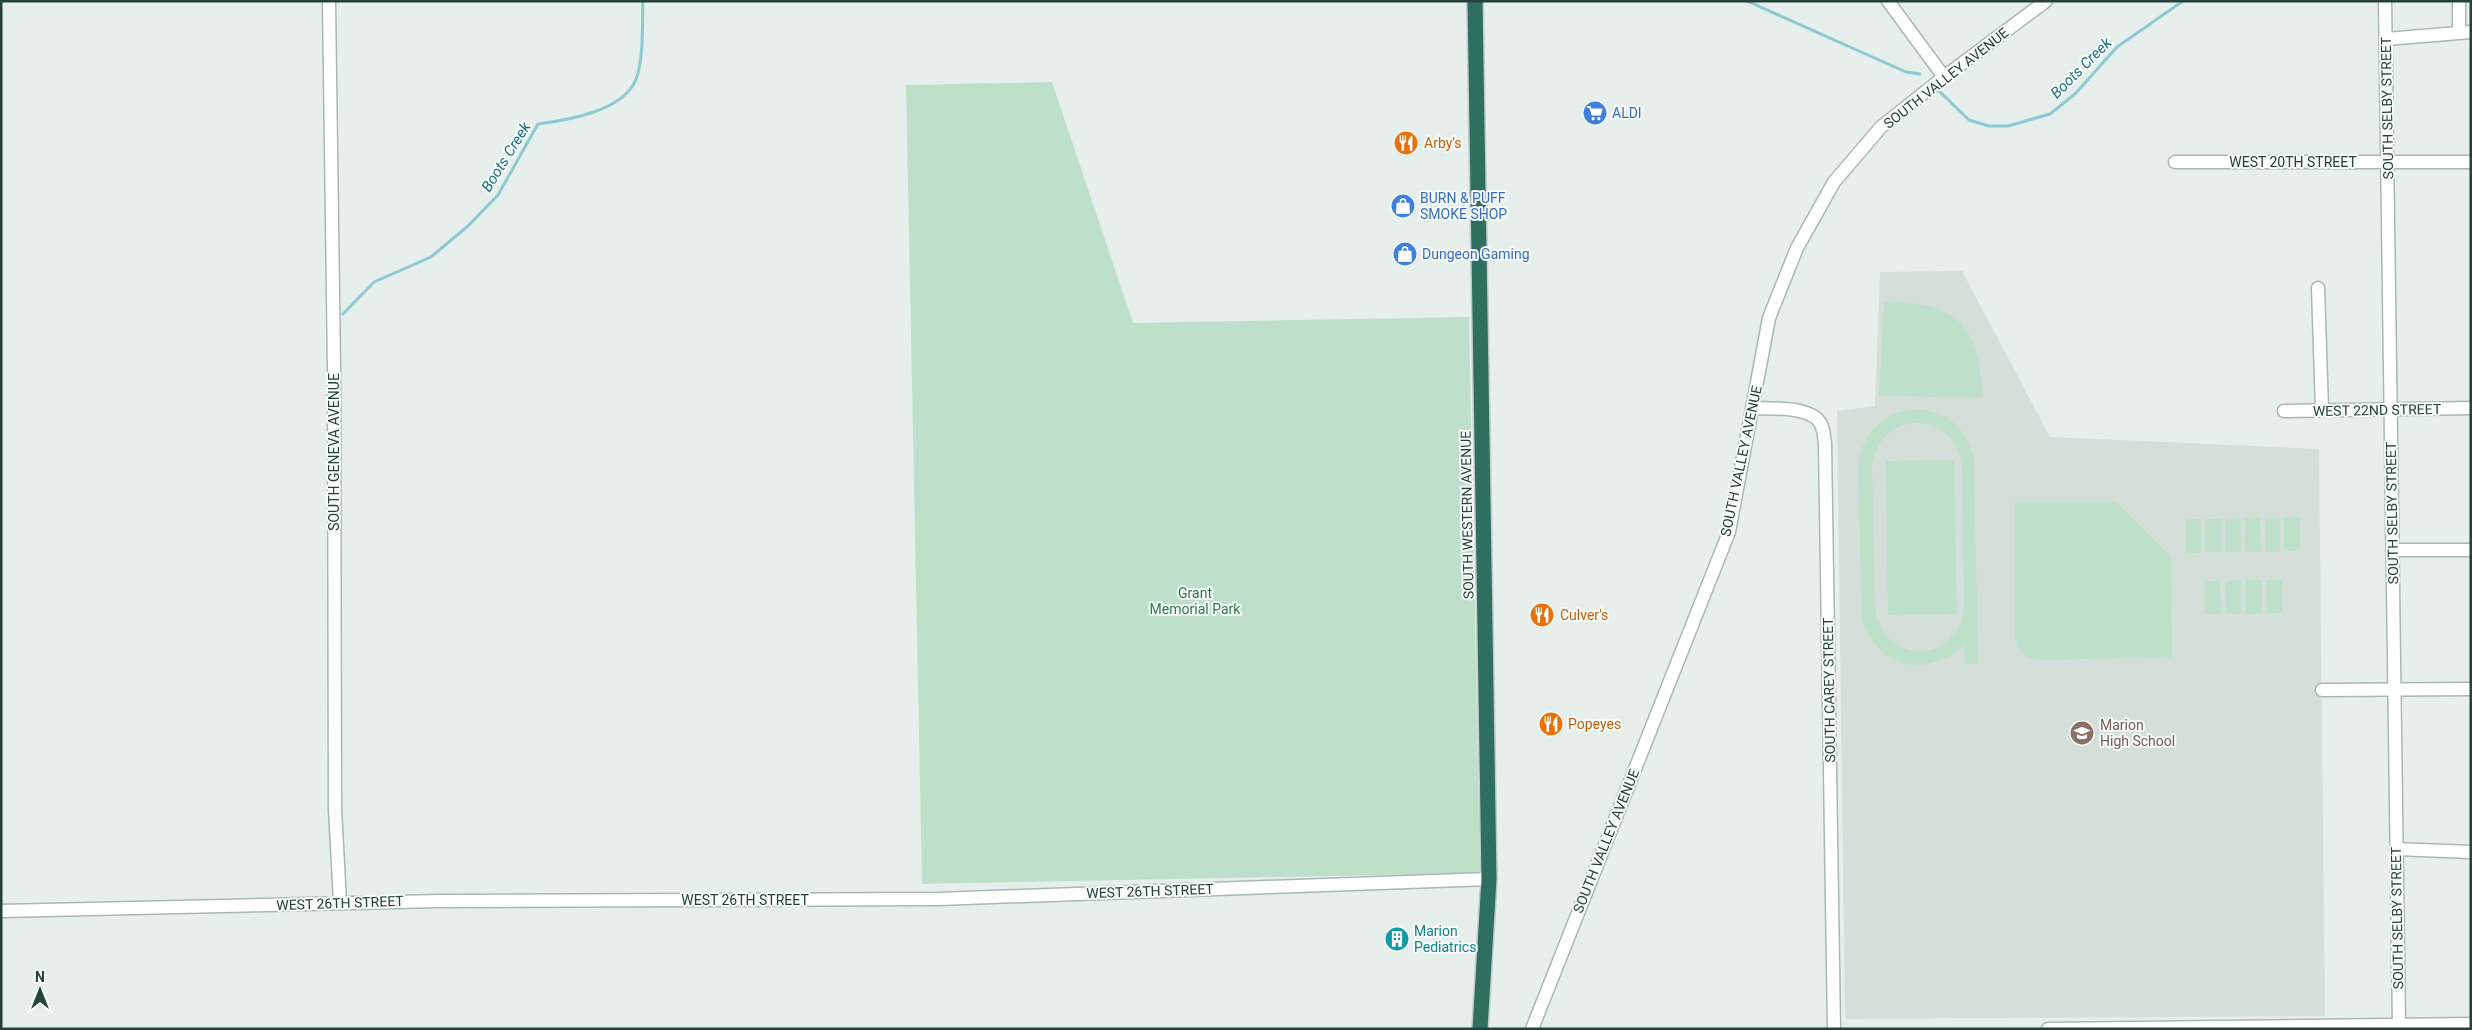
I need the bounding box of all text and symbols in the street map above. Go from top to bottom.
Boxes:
street label: SOUTH VALLEY AVENUE [1881,24,2012,132]
water label: Boots Creek [2047,33,2116,102]
street label: SOUTH SELBY STREET [2378,36,2396,179]
supermarket icon: ALDI [1582,100,1608,126]
place label: ALDI [1612,105,1642,121]
water label: Boots Creek [478,118,535,195]
restaurant icon: Arby's [1393,130,1419,156]
place label: Arby's [1424,135,1462,151]
street label: WEST 20TH STREET [2229,154,2357,170]
place label: BURN & PUFF SMOKE SHOP [1420,190,1507,222]
shop icon: BURN & PUFF SMOKE SHOP [1390,193,1416,219]
shop icon: Dungeon Gaming [1392,241,1418,267]
place label: Dungeon Gaming [1422,246,1530,262]
street label: SOUTH GENEVA AVENUE [326,373,342,531]
street label: SOUTH VALLEY AVENUE [1717,384,1765,538]
street label: WEST 22ND STREET [2313,401,2442,419]
street label: SOUTH WESTERN AVENUE [1458,431,1476,599]
street label: SOUTH SELBY STREET [2383,441,2401,584]
park label: Grant Memorial Park [1150,585,1241,617]
restaurant icon: Culver's [1529,602,1555,628]
place label: Culver's [1560,607,1608,623]
street label: SOUTH CAREY STREET [1820,617,1838,763]
restaurant icon: Popeyes [1538,711,1564,737]
place label: Popeyes [1568,716,1621,732]
place label: Marion High School [2100,717,2175,749]
school or university icon: Marion High School [2069,720,2095,746]
street label: SOUTH VALLEY AVENUE [1570,767,1642,915]
street label: SOUTH SELBY STREET [2388,846,2406,989]
street label: WEST 26TH STREET [1086,881,1215,901]
street label: WEST 26TH STREET [681,892,809,908]
street label: WEST 26TH STREET [276,893,405,913]
place label: Marion Pediatrics [1414,923,1476,955]
building icon: Marion Pediatrics [1384,926,1410,952]
north arrow [15,965,65,1015]
text: N [35,969,45,985]

